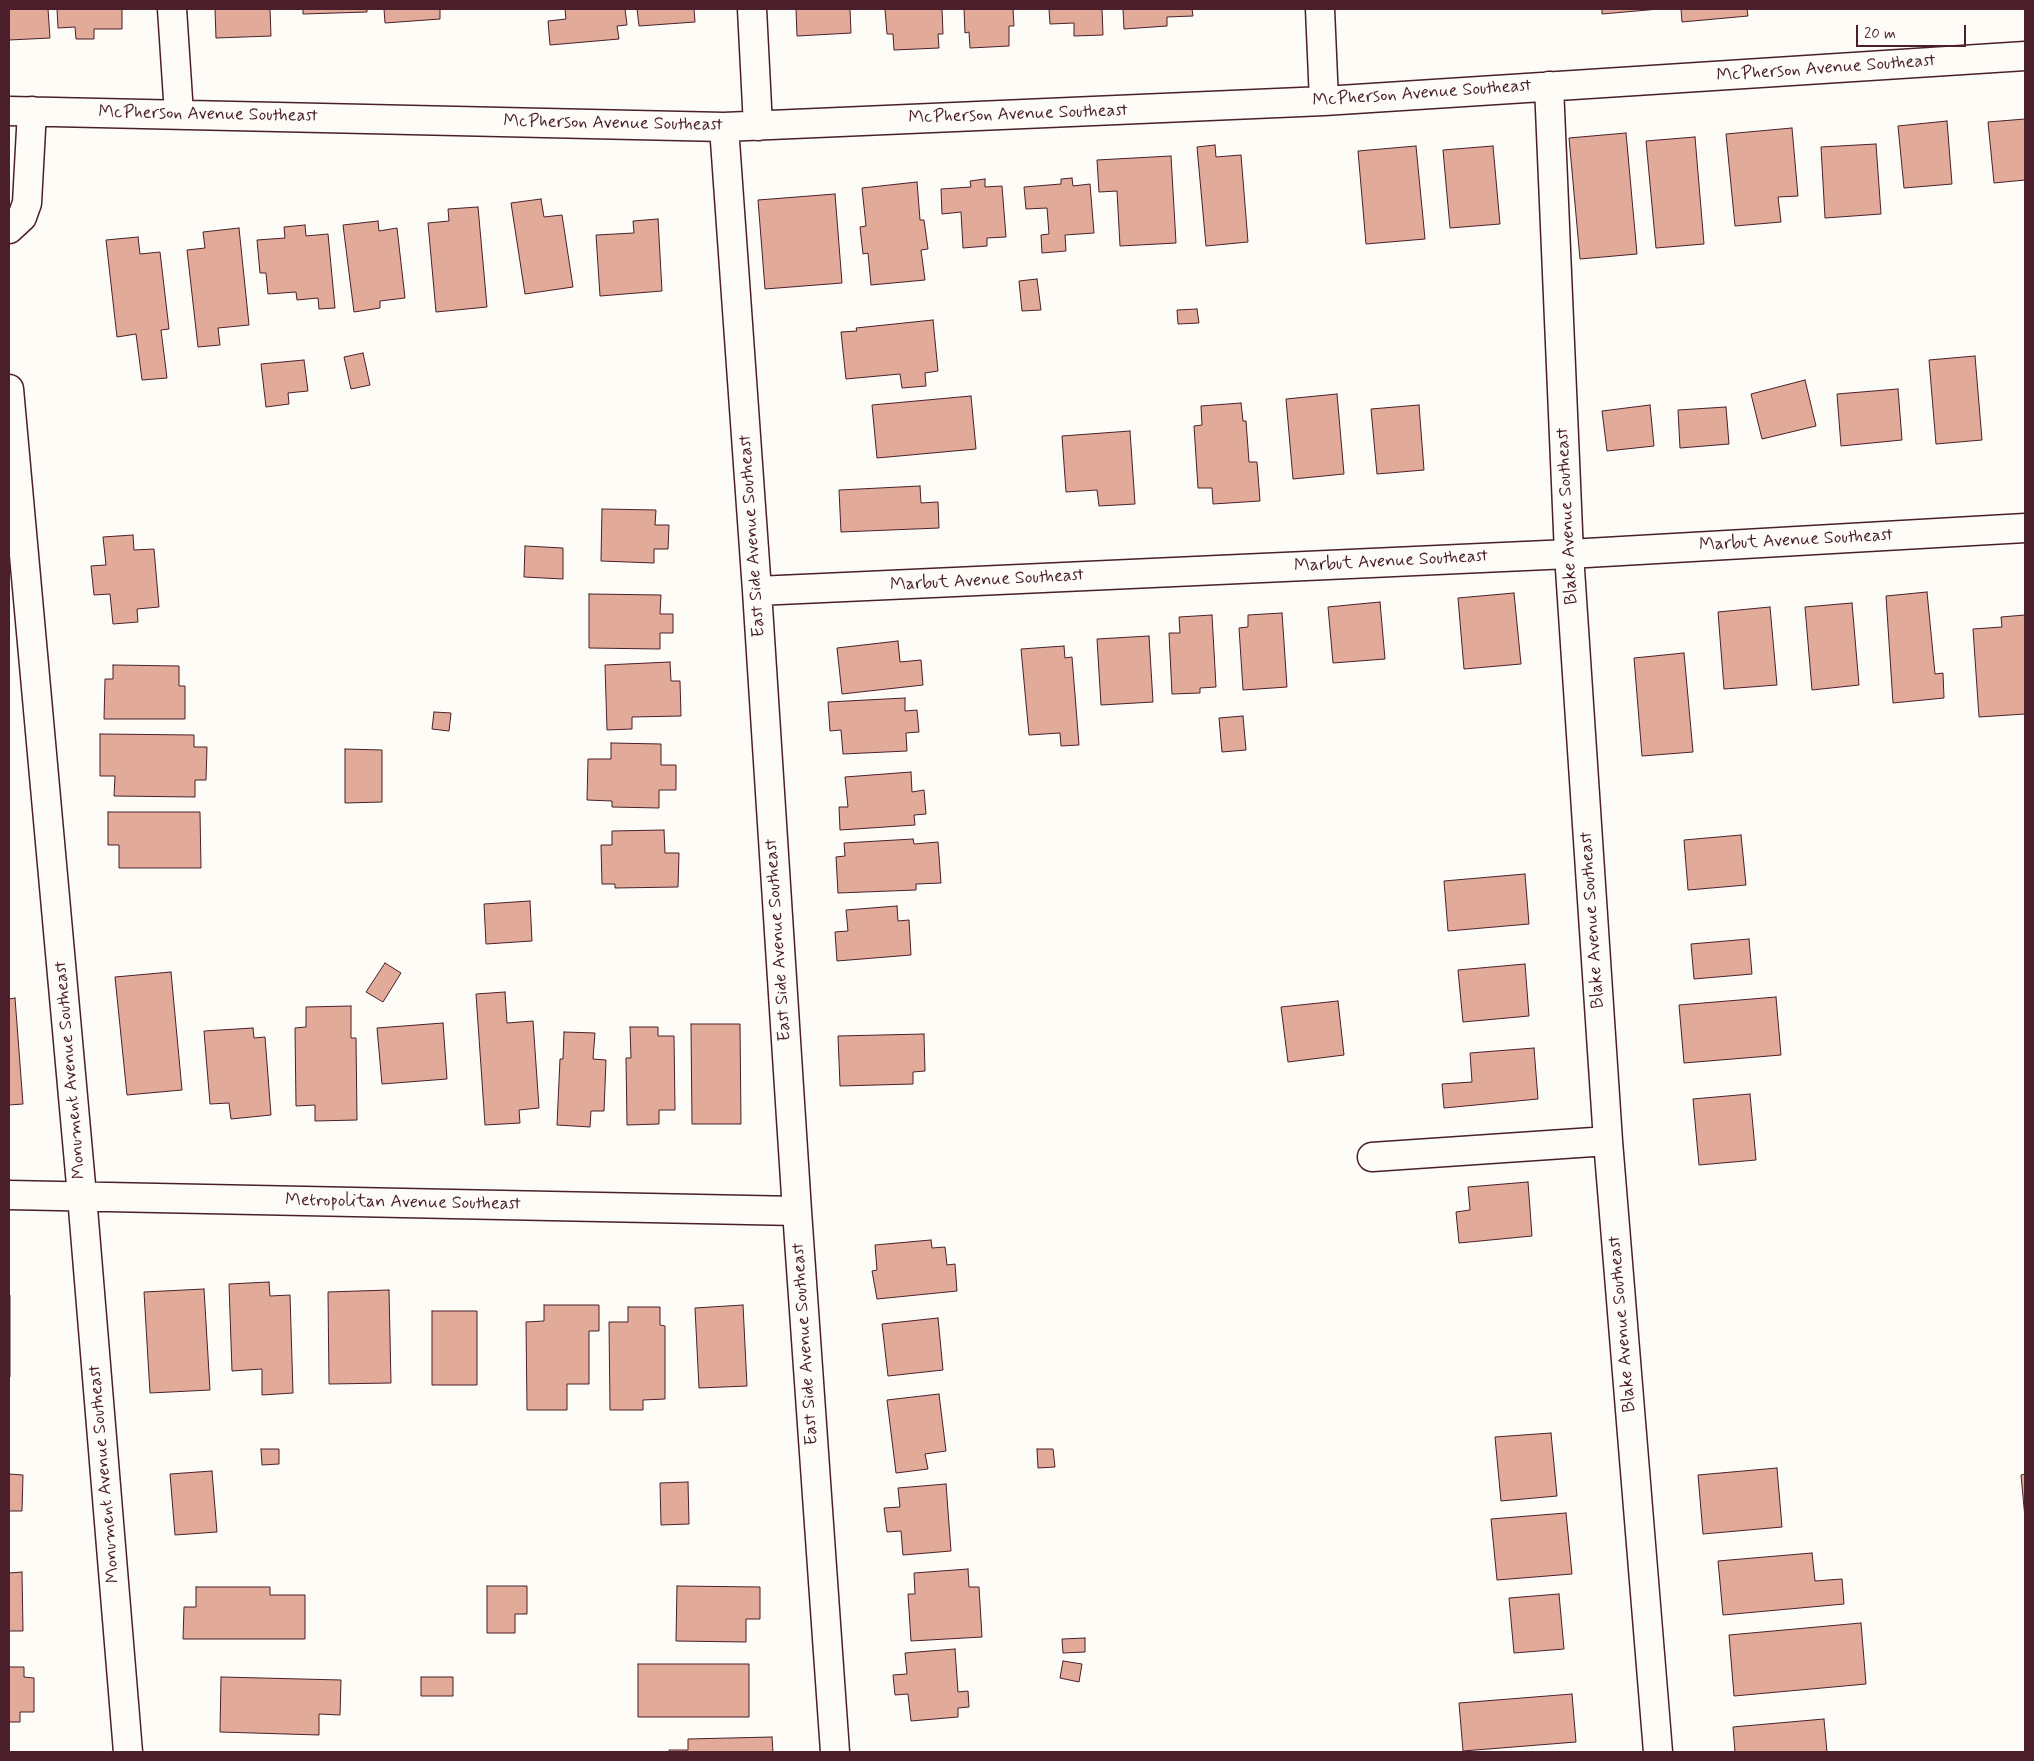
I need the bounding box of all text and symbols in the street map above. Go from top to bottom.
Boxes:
scale bar [1859,15,1969,47]
text: 20 m [1864,24,1896,44]
street label: McPherson Avenue Southeast [1716,51,1936,87]
street label: McPherson Avenue Southeast [1312,76,1532,112]
street label: McPherson Avenue Southeast [908,100,1128,130]
street label: McPherson Avenue Southeast [98,102,318,128]
street label: McPherson Avenue Southeast [503,111,723,137]
street label: Blake Avenue Southeast [1553,427,1583,605]
street label: East Side Avenue Southeast [735,434,771,638]
street label: Marbut Avenue Southeast [1698,525,1894,557]
street label: Marbut Avenue Southeast [1293,546,1489,578]
street label: Marbut Avenue Southeast [889,565,1085,597]
street label: Blake Avenue Southeast [1576,831,1610,1009]
street label: East Side Avenue Southeast [761,838,797,1042]
street label: Monument Avenue Southeast [51,960,91,1180]
street label: Metropolitan Avenue Southeast [285,1190,521,1216]
street label: Blake Avenue Southeast [1605,1235,1641,1413]
street label: East Side Avenue Southeast [788,1242,824,1446]
street label: Monument Avenue Southeast [85,1364,125,1584]

